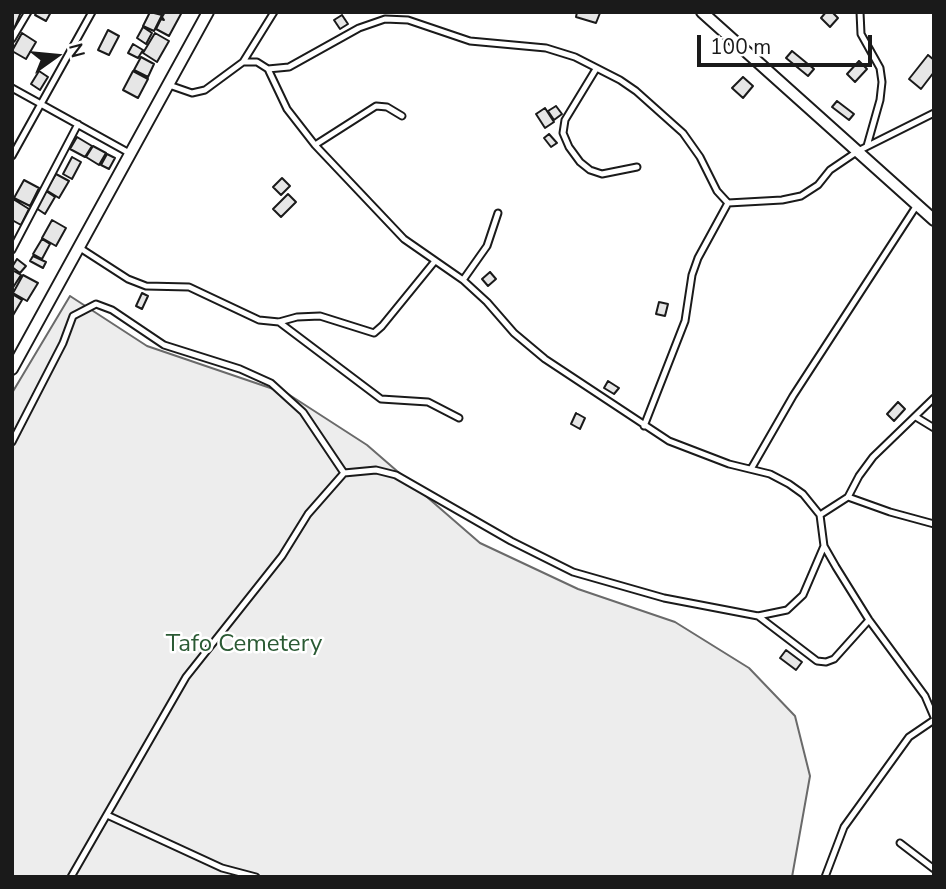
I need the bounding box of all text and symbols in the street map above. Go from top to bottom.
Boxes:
north arrow [21,21,91,91]
scale bar [701,21,876,65]
text: 100 m [710,33,771,61]
text: N [62,40,91,61]
park label: Tafo Cemetery [166,631,322,659]

